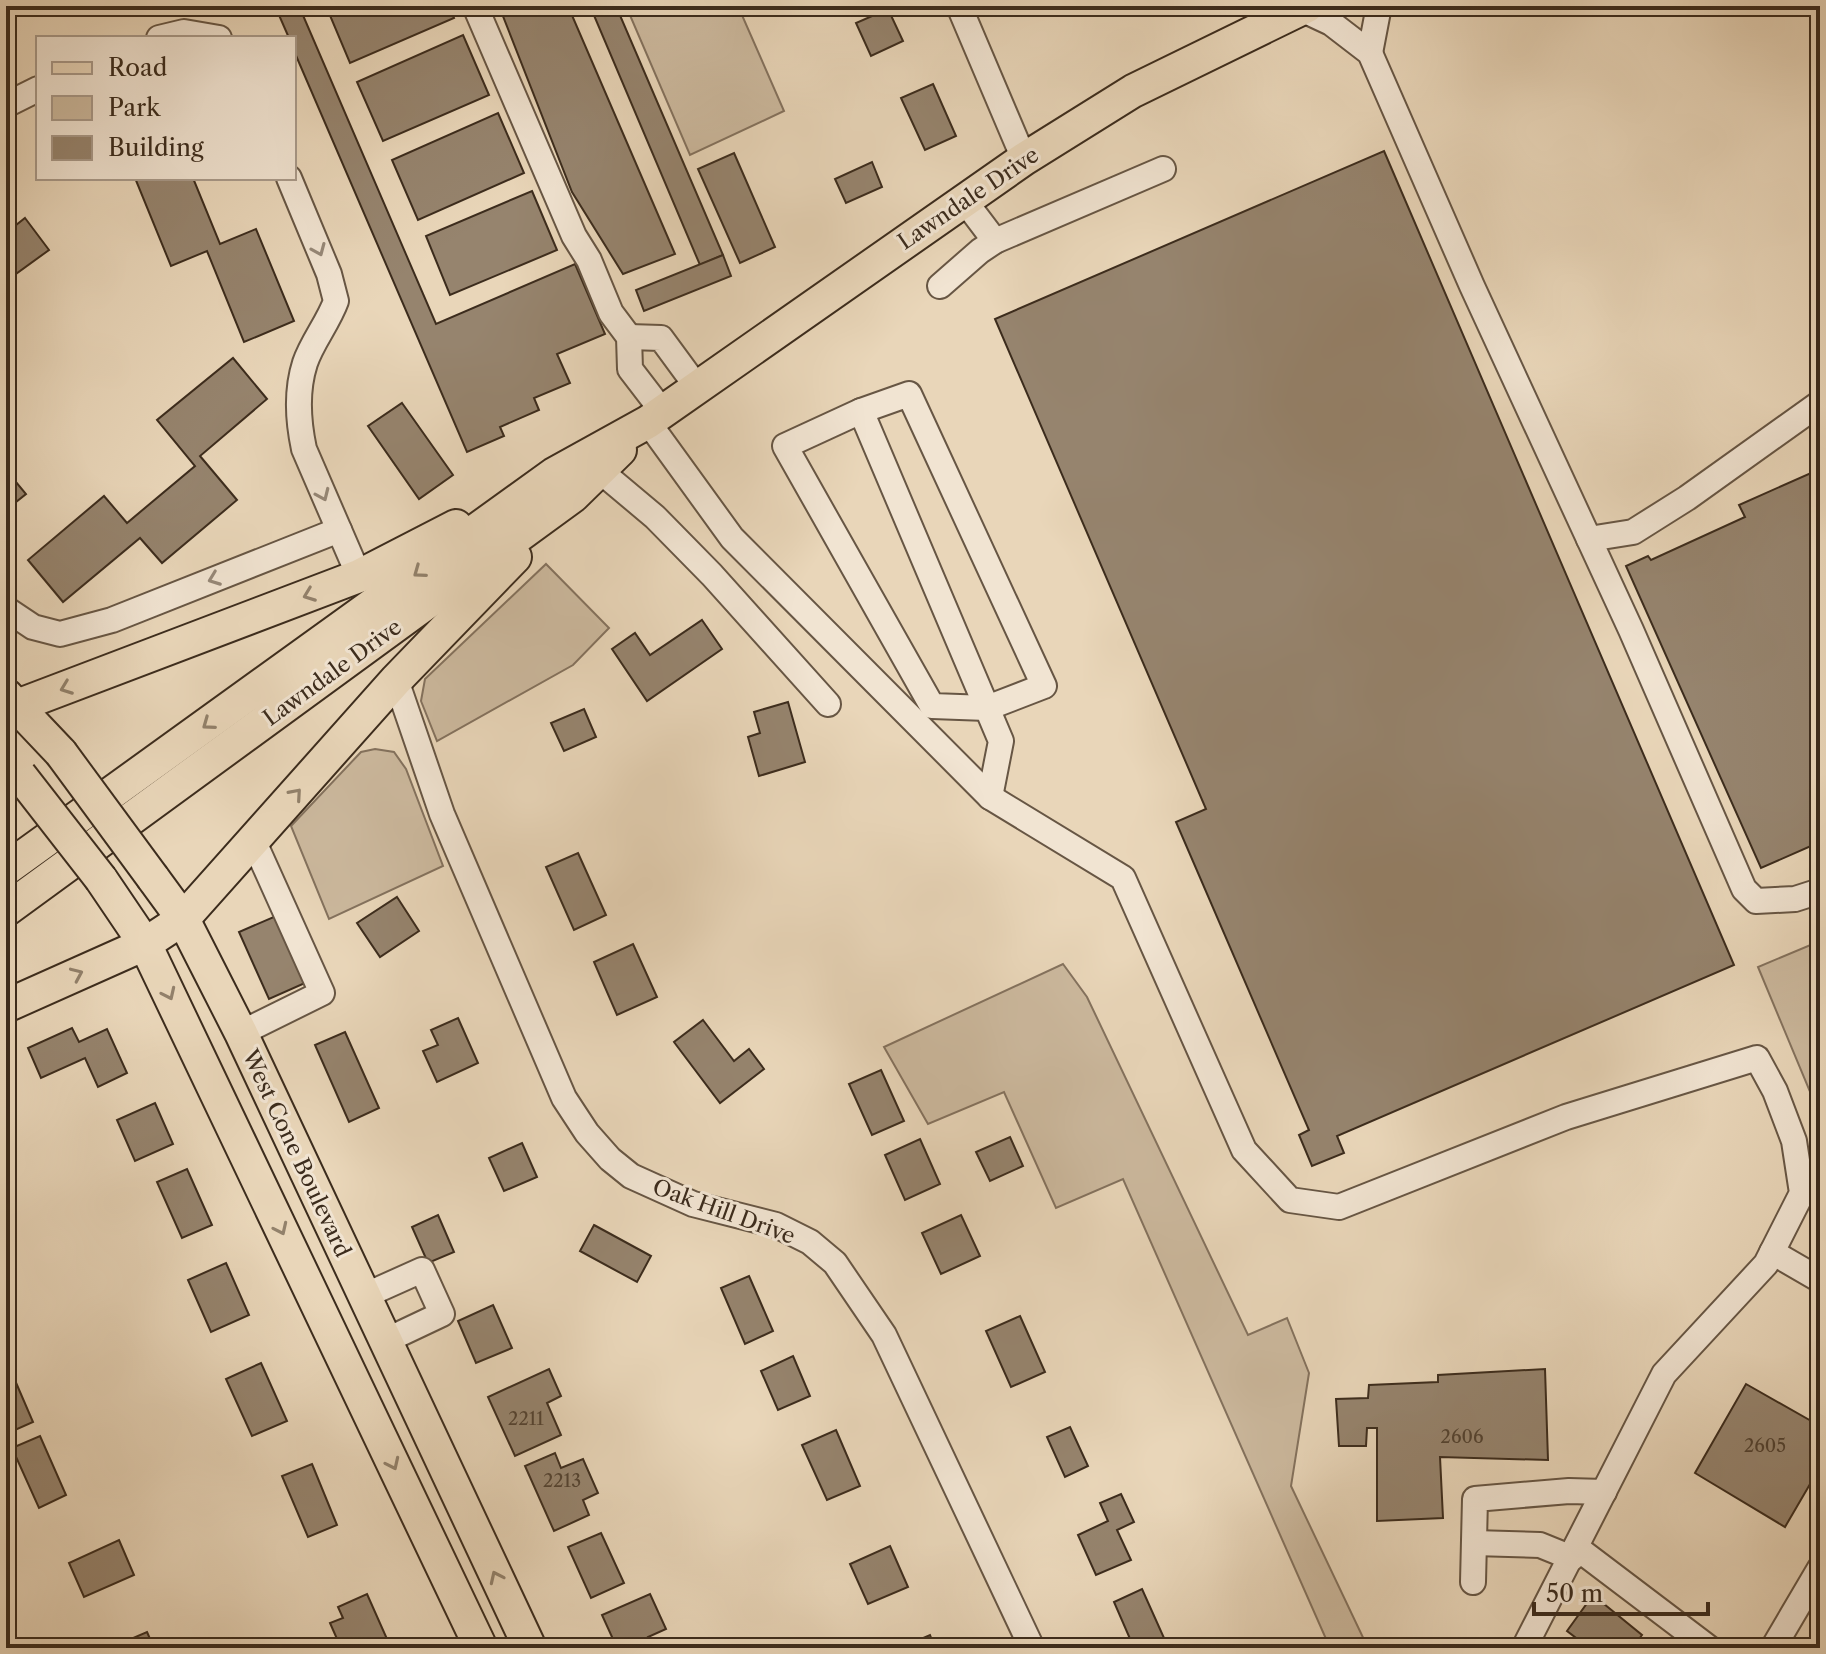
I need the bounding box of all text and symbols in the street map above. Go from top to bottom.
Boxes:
legend [36,36,296,180]
text: Road [108,53,168,82]
text: Park [108,93,161,122]
text: Building [108,133,204,162]
street label: Lawndale Drive [893,141,1044,256]
one-way arrow [309,242,325,256]
one-way arrow [314,487,330,501]
one-way arrow [413,562,427,577]
one-way arrow [208,569,222,585]
one-way arrow [303,585,317,602]
street label: Lawndale Drive [258,613,407,732]
one-way arrow [60,678,74,695]
one-way arrow [202,714,216,729]
one-way arrow [286,789,301,804]
one-way arrow [69,968,83,984]
one-way arrow [159,986,175,1000]
street label: West Cone Boulevard [236,1044,357,1261]
street label: Oak Hill Drive [649,1173,799,1250]
one-way arrow [271,1220,287,1235]
house number: 2211 [508,1408,544,1430]
house number: 2606 [1441,1426,1483,1448]
house number: 2605 [1744,1435,1786,1457]
one-way arrow [383,1455,399,1470]
house number: 2213 [543,1470,581,1492]
scale bar [1534,1566,1708,1616]
one-way arrow [490,1571,506,1586]
text: 50 m [1546,1579,1603,1608]

